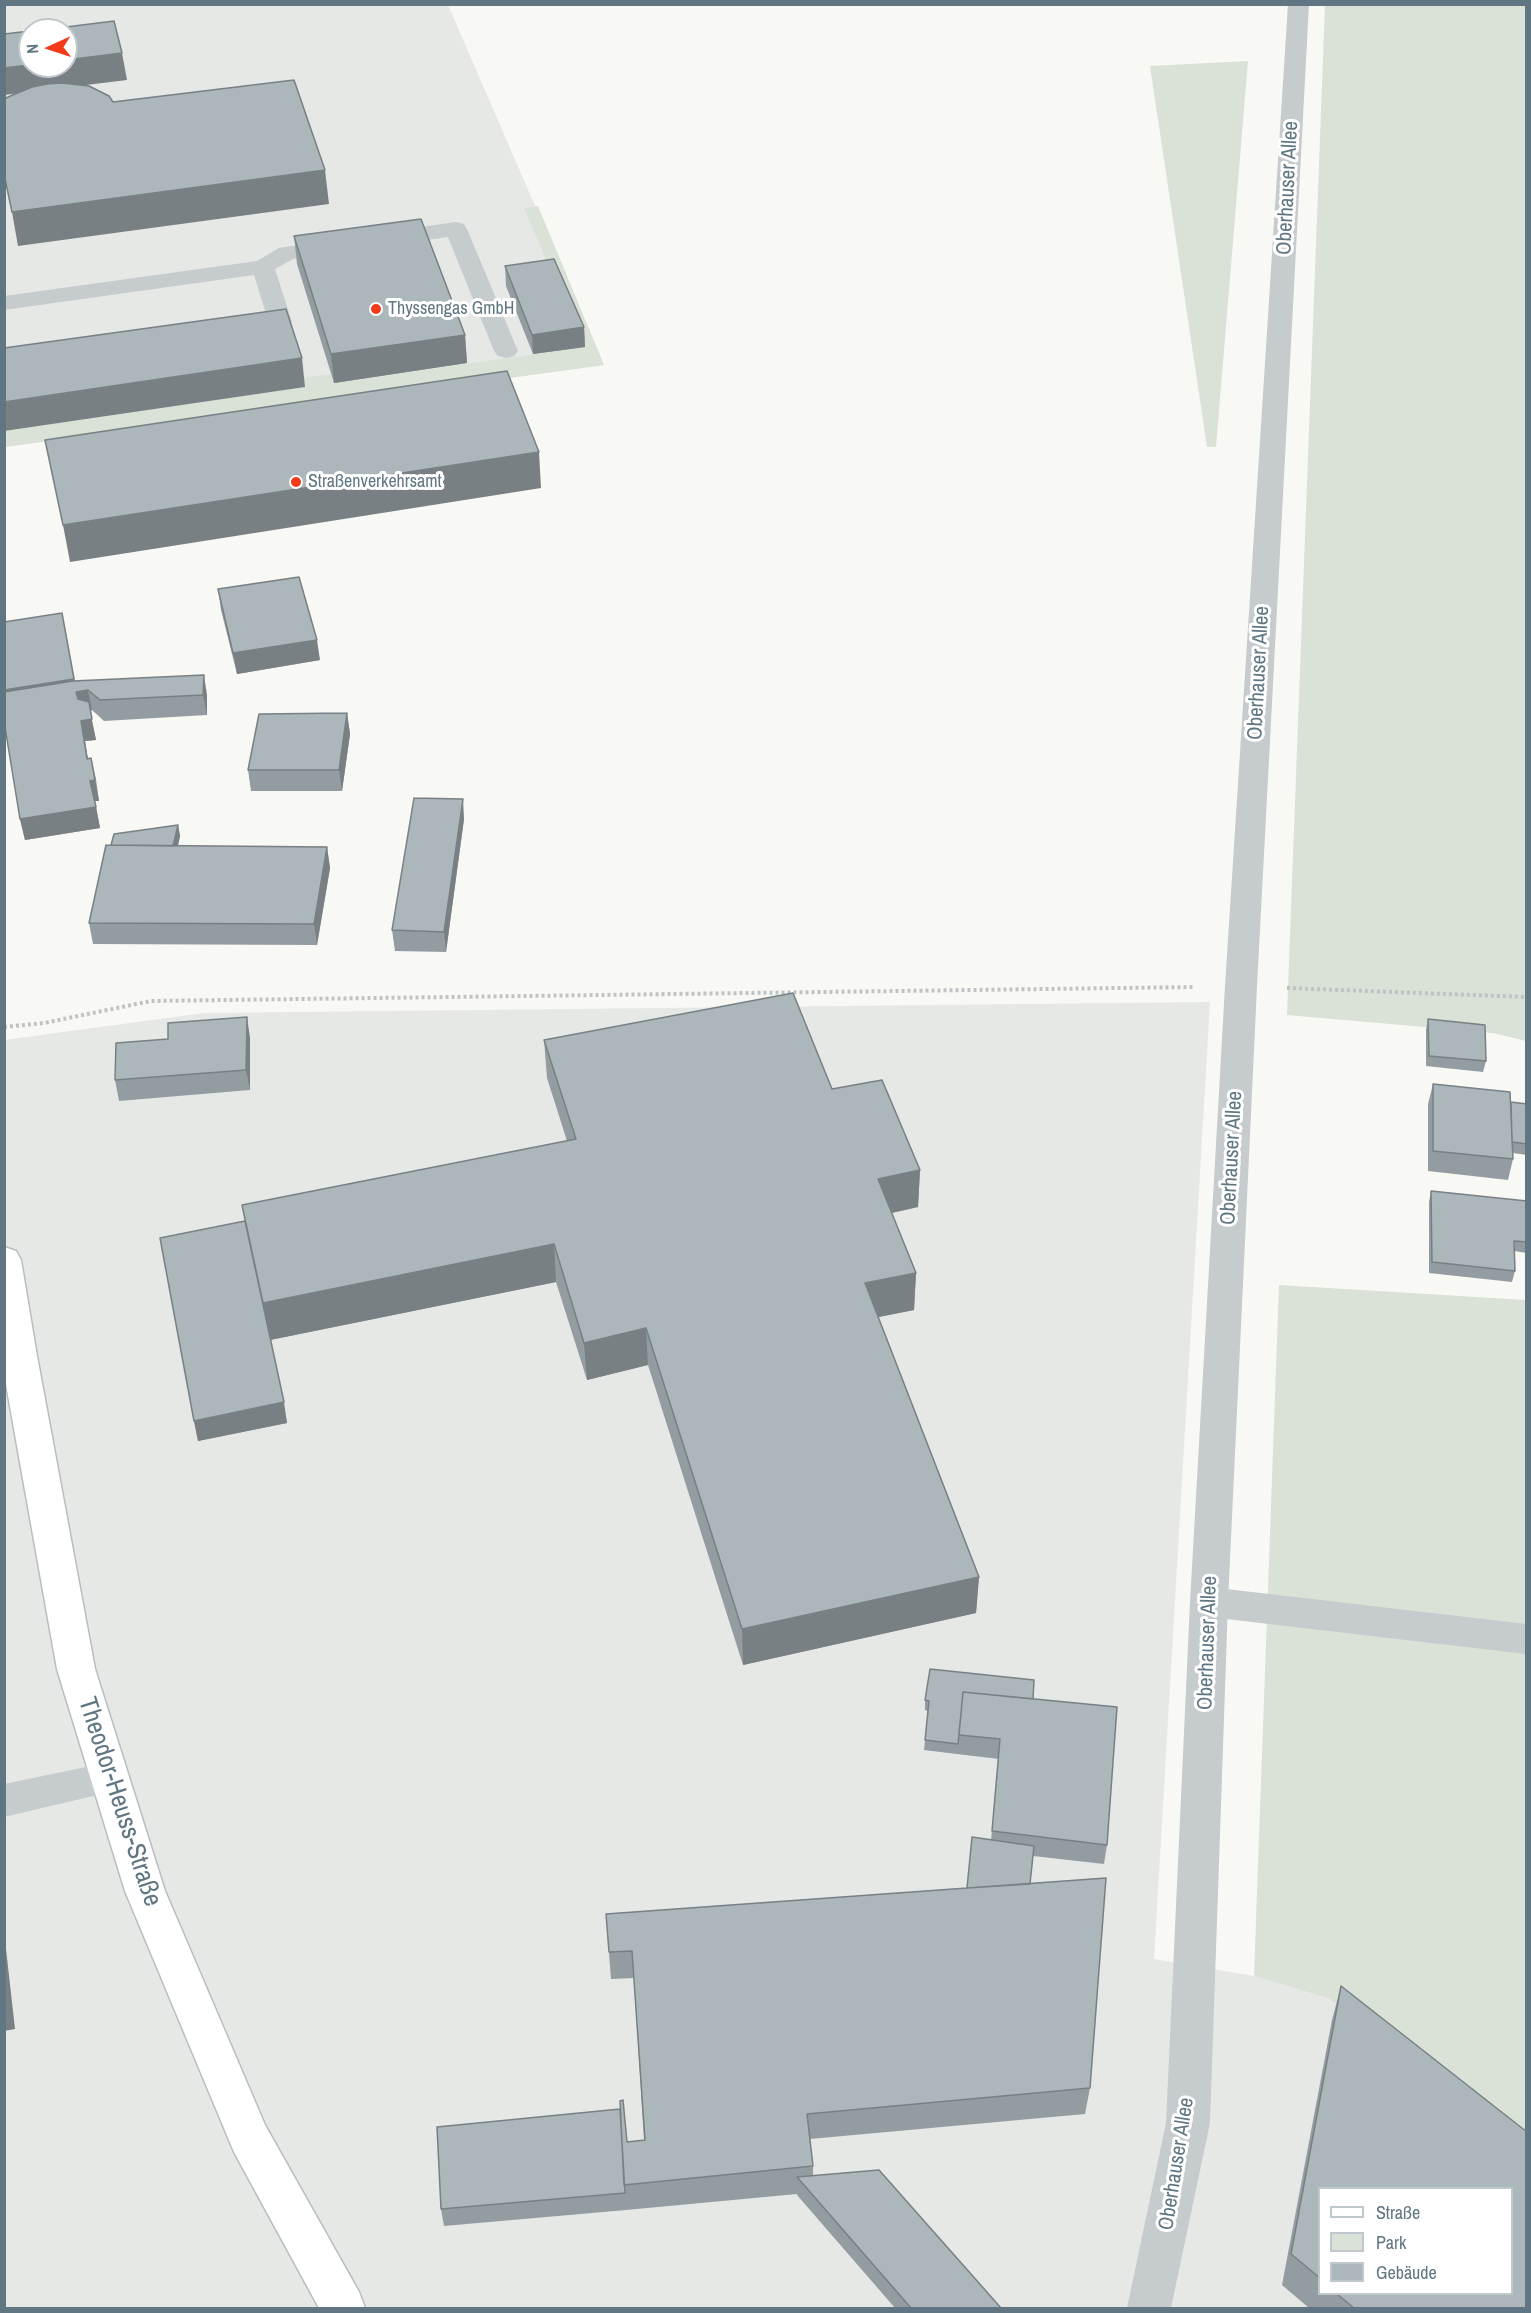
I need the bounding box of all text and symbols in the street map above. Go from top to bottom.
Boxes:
north arrow [18,18,78,78]
text: N [21,44,43,54]
street label: Oberhauser Allee [1272,120,1304,256]
place label: Thyssengas GmbH [388,298,514,320]
marker: Thyssengas GmbH [369,302,383,316]
place label: Straßenverkehrsamt [308,471,442,493]
marker: Straßenverkehrsamt [289,475,303,489]
street label: Oberhauser Allee [1243,605,1275,741]
street label: Oberhauser Allee [1216,1090,1248,1226]
street label: Oberhauser Allee [1193,1576,1223,1710]
street label: Theodor-Heuss-Straße [70,1694,168,1910]
street label: Oberhauser Allee [1154,2096,1200,2232]
legend [1318,2187,1513,2295]
text: Straße [1376,2200,1420,2225]
text: Park [1376,2230,1406,2255]
text: Gebäude [1376,2260,1437,2285]

